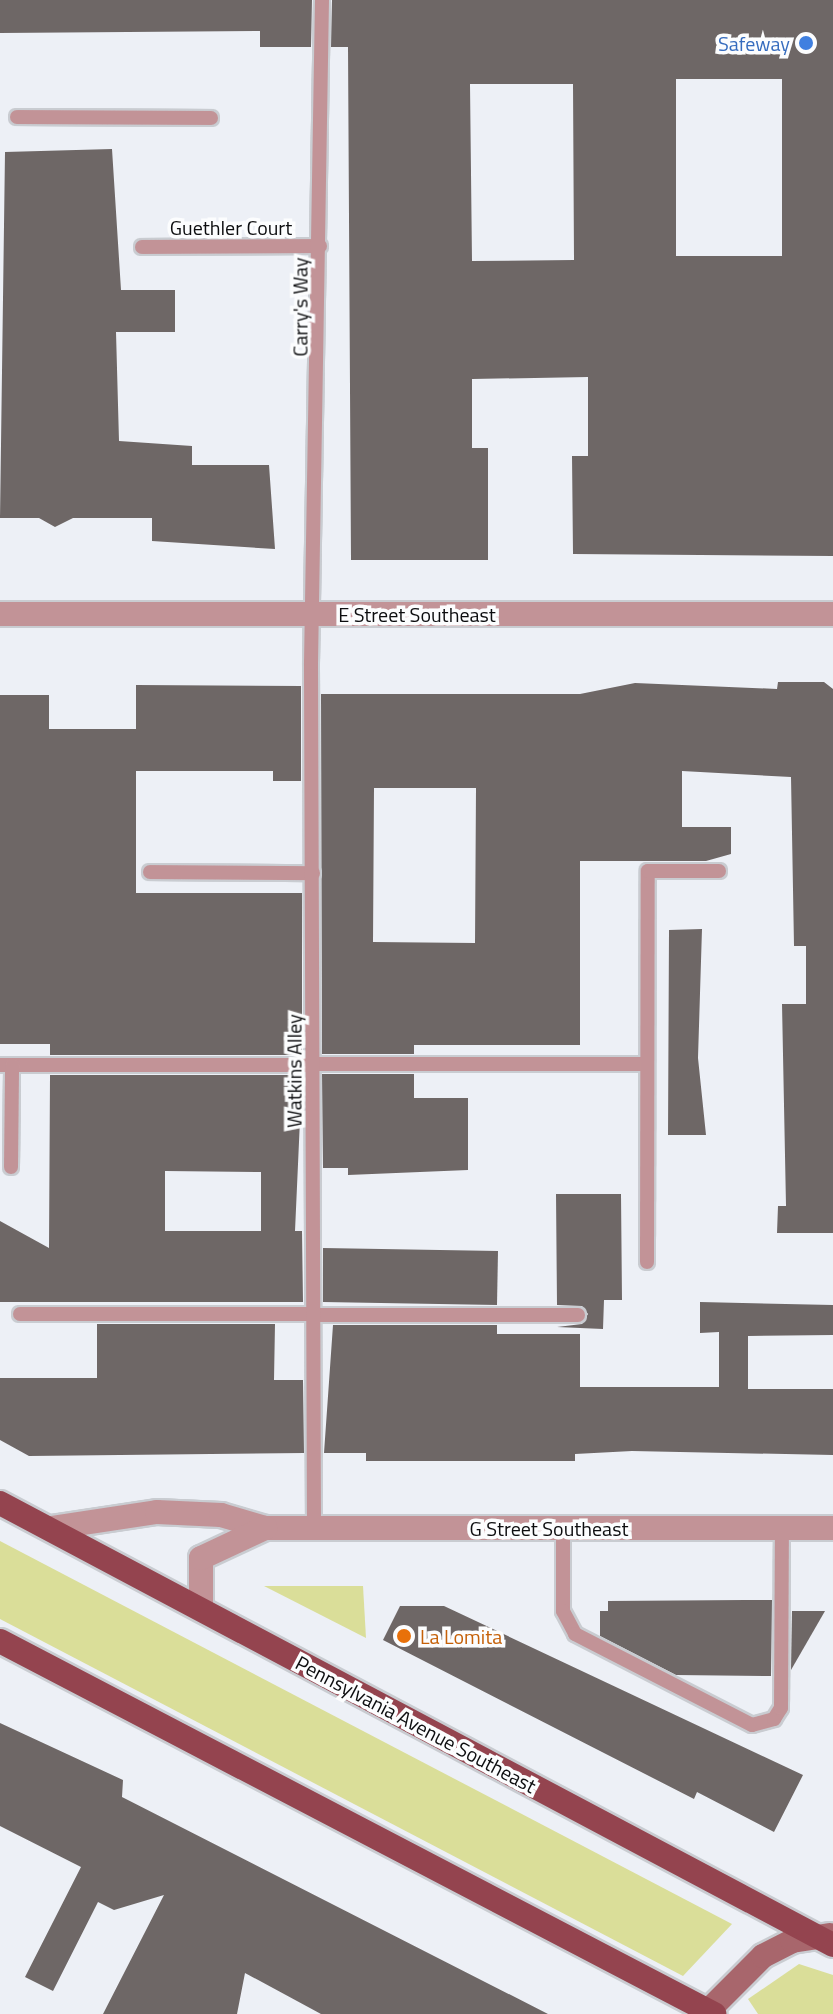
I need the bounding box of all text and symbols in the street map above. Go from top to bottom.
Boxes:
place label: Safeway [718,31,790,55]
marker: Safeway [797,34,815,52]
street label: Guethler Court [170,215,292,239]
street label: Carry's Way [288,257,312,357]
street label: E Street Southeast [338,602,496,626]
street label: Watkins Alley [282,1014,306,1128]
street label: G Street Southeast [470,1516,628,1540]
place label: La Lomita [420,1624,502,1648]
marker: La Lomita [395,1627,413,1645]
street label: Pennsylvania Avenue Southeast [292,1650,540,1798]

